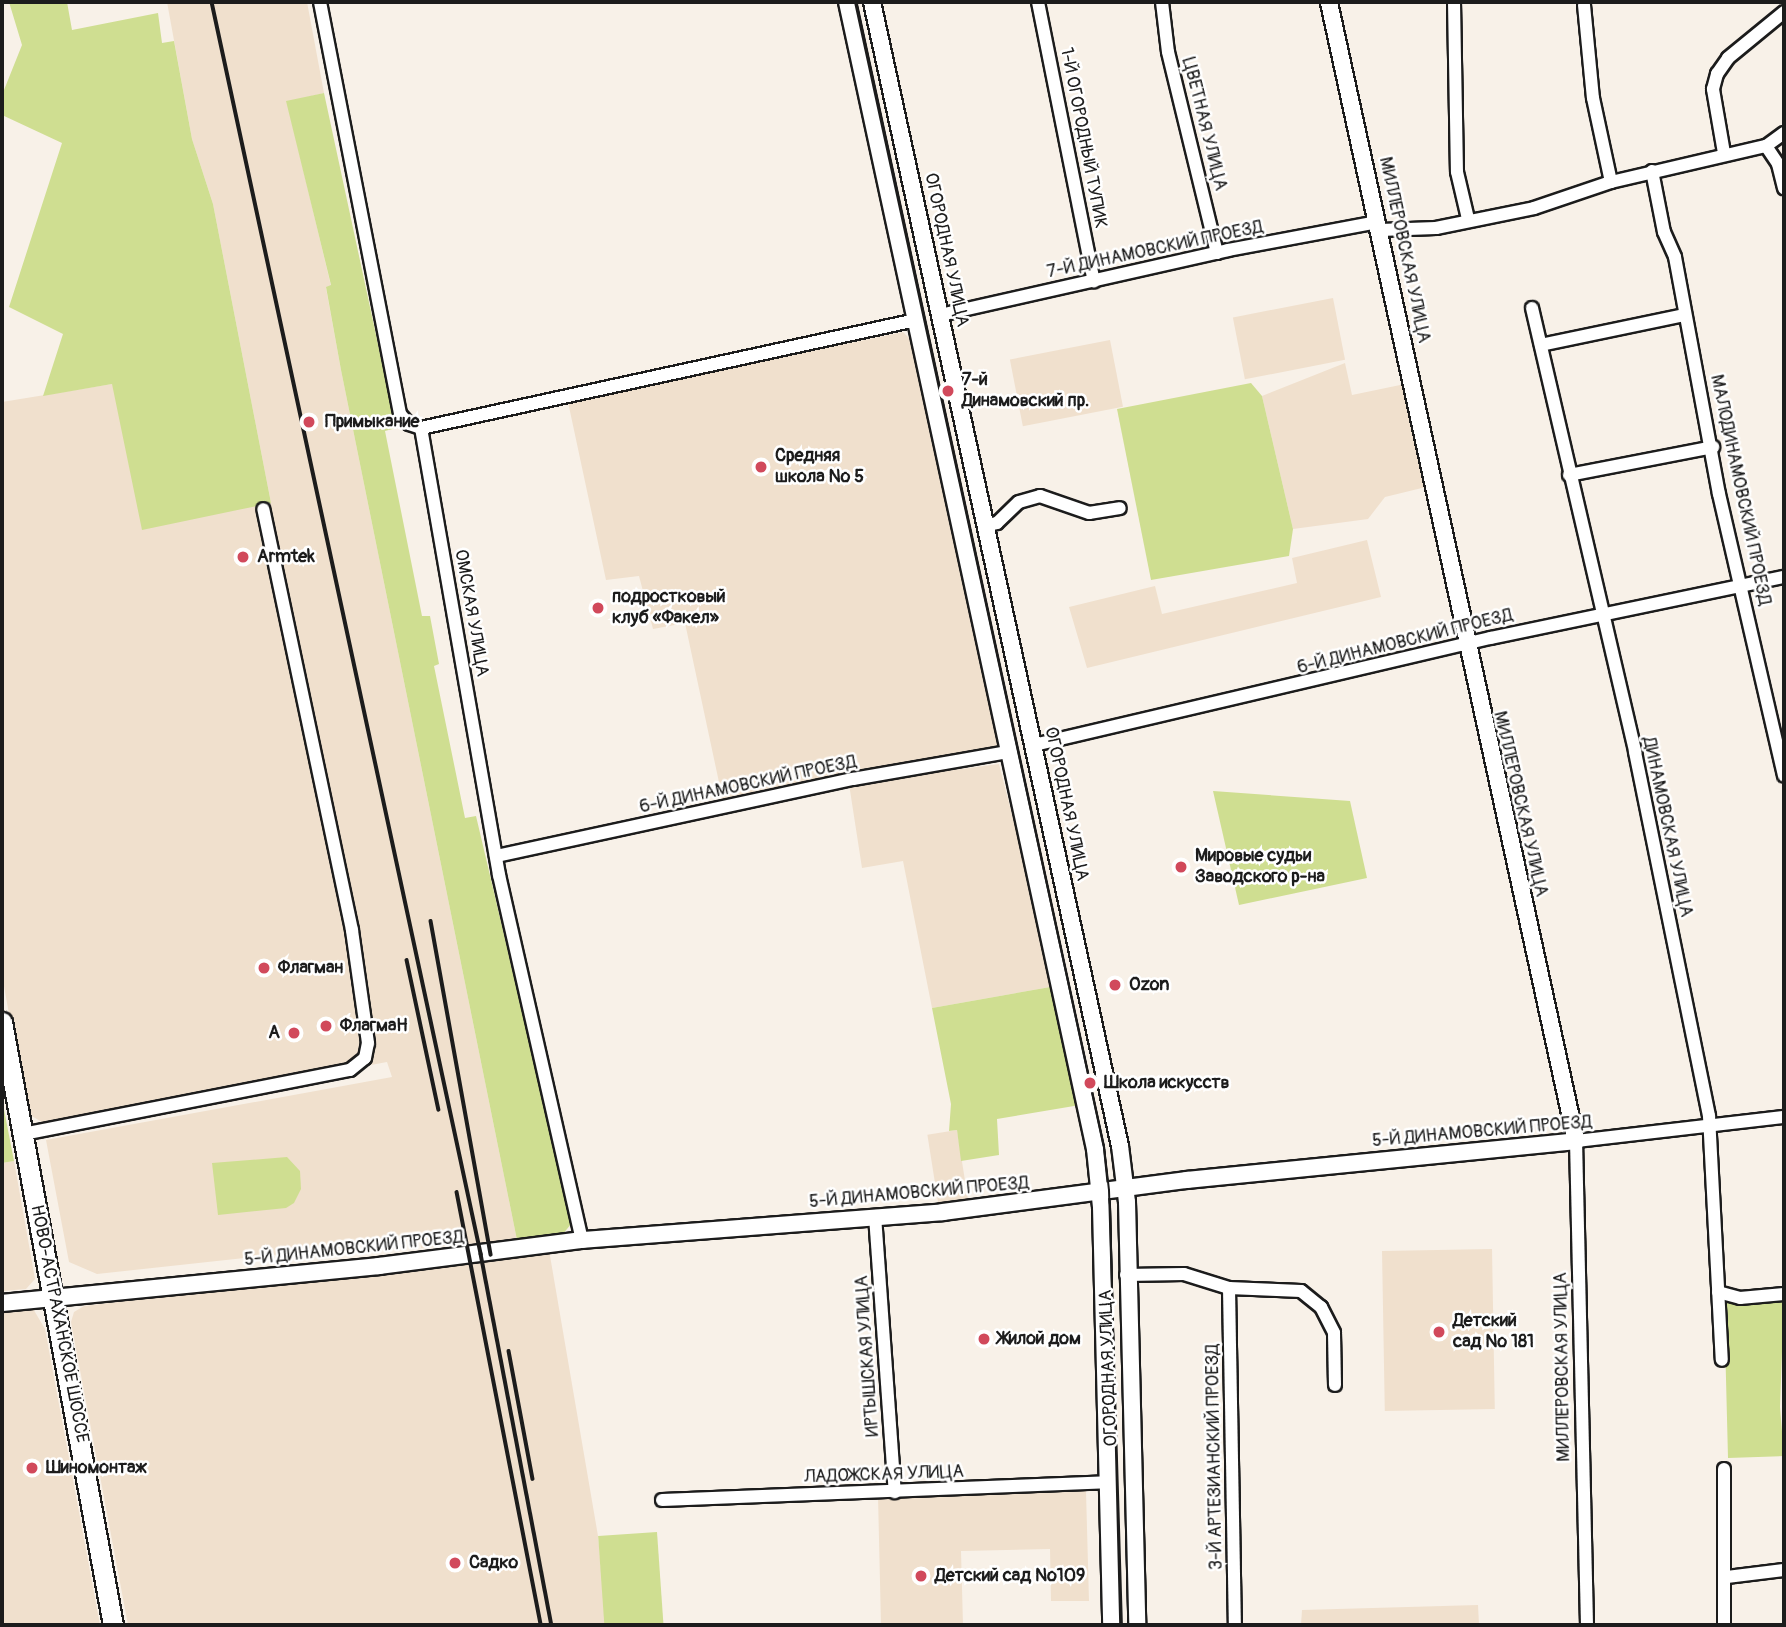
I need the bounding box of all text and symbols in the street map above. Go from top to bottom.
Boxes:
street label: 1-Й ОГОРОДНЫЙ ТУПИК [1055,46,1111,230]
street label: ЦВЕТНАЯ УЛИЦА [1177,55,1231,193]
street label: МИЛЛЕРОВСКАЯ УЛИЦА [1374,155,1434,345]
street label: ОГОРОДНАЯ УЛИЦА [919,171,973,329]
street label: 7-Й ДИНАМОВСКИЙ ПРОЕЗД [1045,217,1265,283]
place label: 7-й Динамовский пр. [962,370,1089,412]
street label: МАЛОДИНАМОВСКИЙ ПРОЕЗД [1705,373,1775,607]
marker: 7-й Динамовский пр. [940,383,956,399]
place label: Примыкание [325,411,419,433]
marker: Примыкание [299,412,319,432]
place label: Средняя школа № 5 [775,446,864,489]
marker: Средняя школа № 5 [753,459,769,475]
place label: Armtek [257,546,315,568]
street label: ОМСКАЯ УЛИЦА [449,548,493,678]
marker: Armtek [235,549,251,565]
place label: подростковый клуб «Факел» [612,587,726,630]
marker: подростковый клуб «Факел» [590,600,606,616]
street label: 6-Й ДИНАМОВСКИЙ ПРОЕЗД [1295,605,1515,679]
street label: МИЛЛЕРОВСКАЯ УЛИЦА [1488,709,1552,899]
street label: ОГОРОДНАЯ УЛИЦА [1039,725,1093,883]
street label: ДИНАМОВСКАЯ УЛИЦА [1637,735,1697,919]
street label: 6-Й ДИНАМОВСКИЙ ПРОЕЗД [638,751,858,819]
place label: Мировые судьи Заводского р-на [1195,846,1325,888]
marker: Мировые судьи Заводского р-на [1173,859,1189,875]
place label: Флагман [278,957,343,979]
marker: Флагман [256,960,272,976]
place label: Ozon [1129,974,1169,996]
marker: Ozon [1107,977,1123,993]
place label: ФлагмаН [340,1015,408,1037]
marker: ФлагмаН [318,1018,334,1034]
place label: A [268,1022,280,1044]
marker: A [286,1025,302,1041]
place label: Школа искусств [1104,1072,1229,1094]
marker: Школа искусств [1082,1075,1098,1091]
street label: 5-Й ДИНАМОВСКИЙ ПРОЕЗД [1371,1112,1593,1152]
street label: 5-Й ДИНАМОВСКИЙ ПРОЕЗД [808,1173,1030,1213]
street label: НОВО-АСТРАХАНСКОЕ ШОССЕ [25,1203,93,1445]
street label: 5-Й ДИНАМОВСКИЙ ПРОЕЗД [243,1227,465,1271]
street label: МИЛЛЕРОВСКАЯ УЛИЦА [1551,1272,1575,1462]
street label: ИРТЫШСКАЯ УЛИЦА [852,1275,884,1437]
street label: ОГОРОДНАЯ УЛИЦА [1095,1289,1123,1447]
place label: Детский сад № 181 [1453,1311,1534,1354]
marker: Детский сад № 181 [1431,1324,1447,1340]
place label: Жилой дом [998,1328,1081,1350]
marker: Жилой дом [976,1331,992,1347]
street label: 3-Й АРТЕЗИАНСКИЙ ПРОЕЗД [1202,1344,1228,1570]
place label: Шиномонтаж [46,1457,147,1479]
marker: Шиномонтаж [24,1460,40,1476]
street label: ЛАДОЖСКАЯ УЛИЦА [804,1461,964,1489]
place label: Садко [469,1552,518,1574]
marker: Садко [447,1555,463,1571]
place label: Детский сад №109 [935,1565,1085,1587]
marker: Детский сад №109 [913,1568,929,1584]

